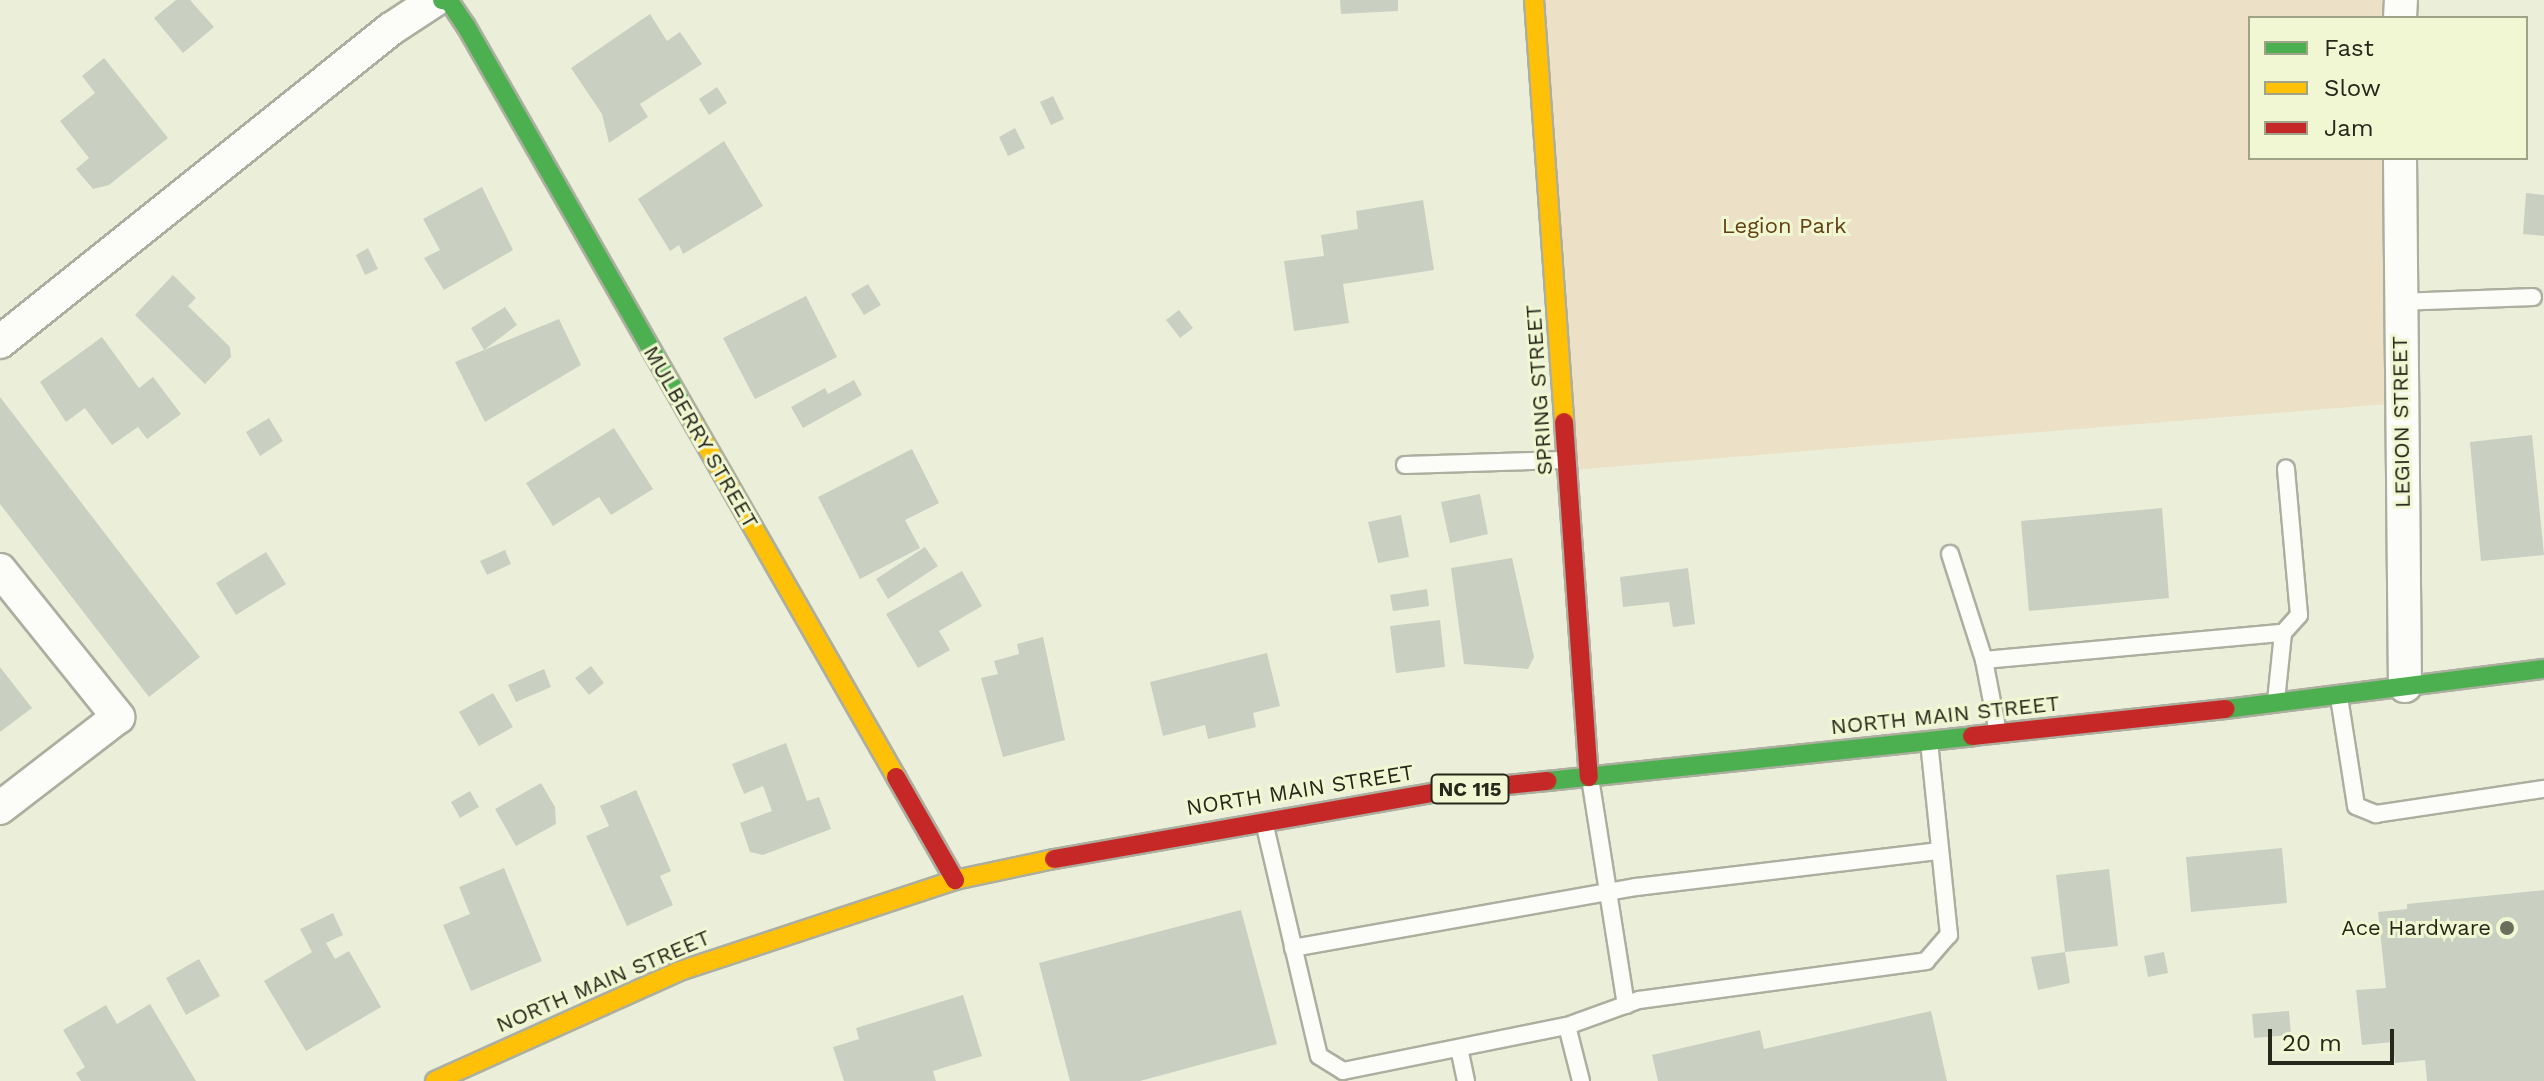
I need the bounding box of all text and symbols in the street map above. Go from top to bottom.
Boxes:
legend [2248,16,2528,160]
text: Fast [2324,34,2374,62]
text: Slow [2324,74,2381,102]
text: Jam [2324,114,2374,142]
park label: Legion Park [1722,213,1846,239]
street label: SPRING STREET [1520,304,1558,476]
street label: LEGION STREET [2386,336,2416,508]
street label: MULBERRY STREET [638,341,764,533]
street label: NORTH MAIN STREET [1829,690,2061,740]
street label: NORTH MAIN STREET [1184,759,1416,821]
road number: NC 115 [1430,773,1510,805]
place label: Ace Hardware [2341,915,2491,941]
marker: Ace Hardware [2498,919,2516,937]
street label: NORTH MAIN STREET [492,924,714,1038]
scale bar [2272,1013,2398,1063]
text: 20 m [2282,1029,2342,1057]

